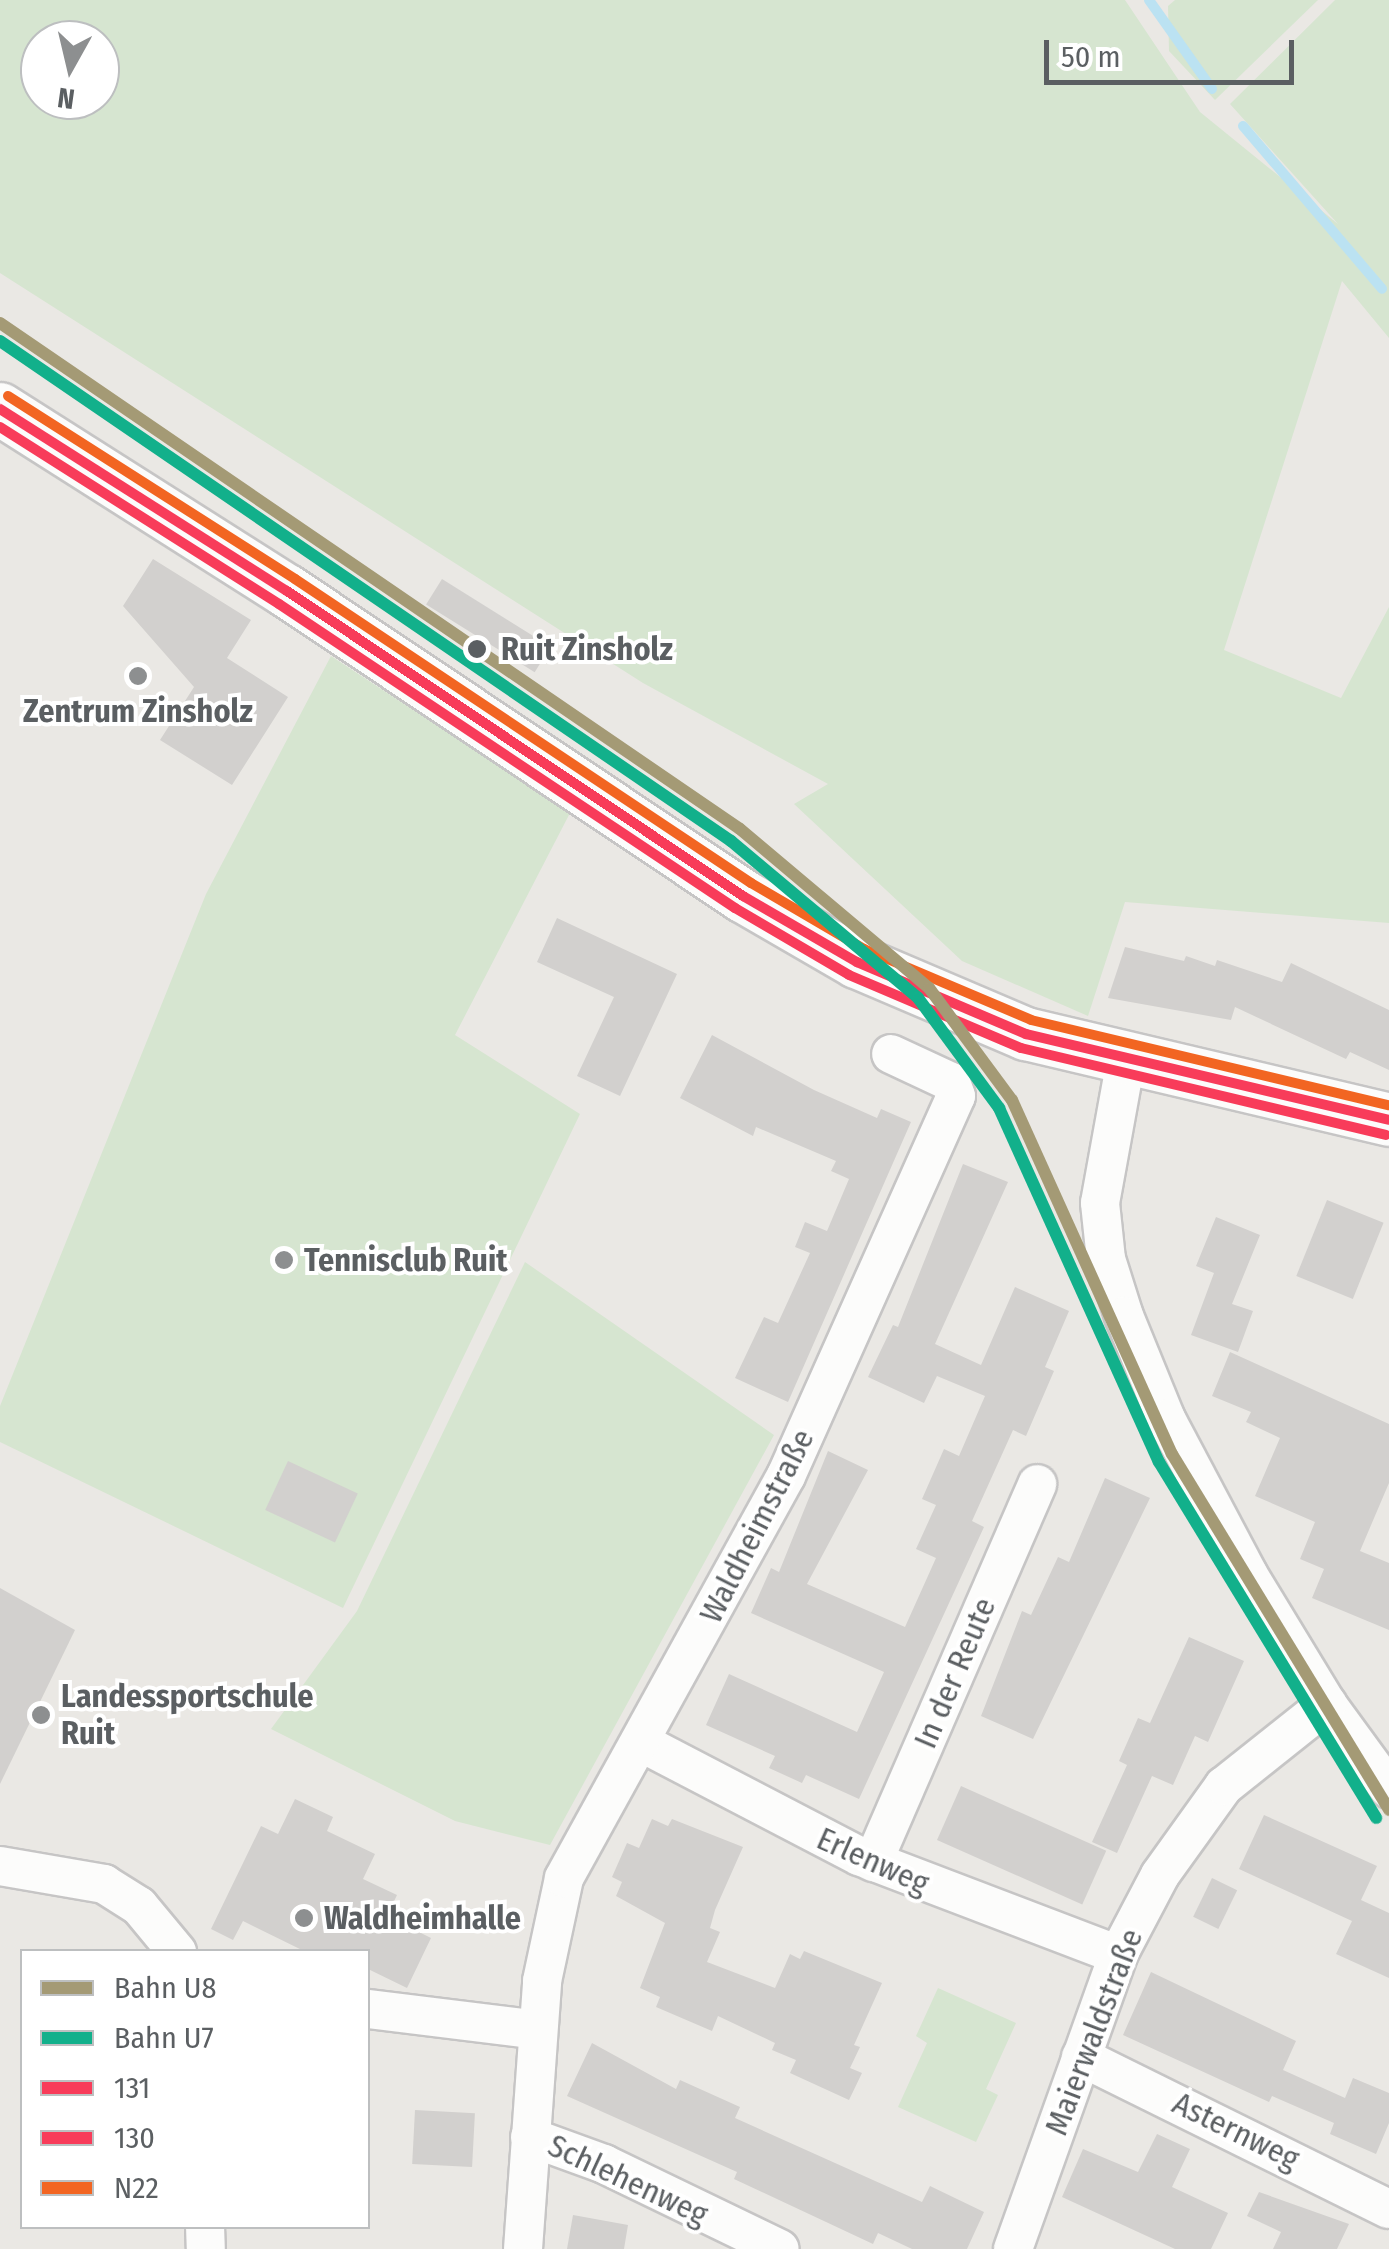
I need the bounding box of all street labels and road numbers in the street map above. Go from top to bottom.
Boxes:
street label: Waldheimstraße [692,1423,822,1629]
street label: In der Reute [906,1592,1004,1754]
street label: Erlenweg [811,1819,935,1903]
street label: Maierwaldstraße [1037,1923,1151,2141]
street label: Asternweg [1166,2084,1306,2178]
street label: Schlehenweg [542,2126,714,2234]

